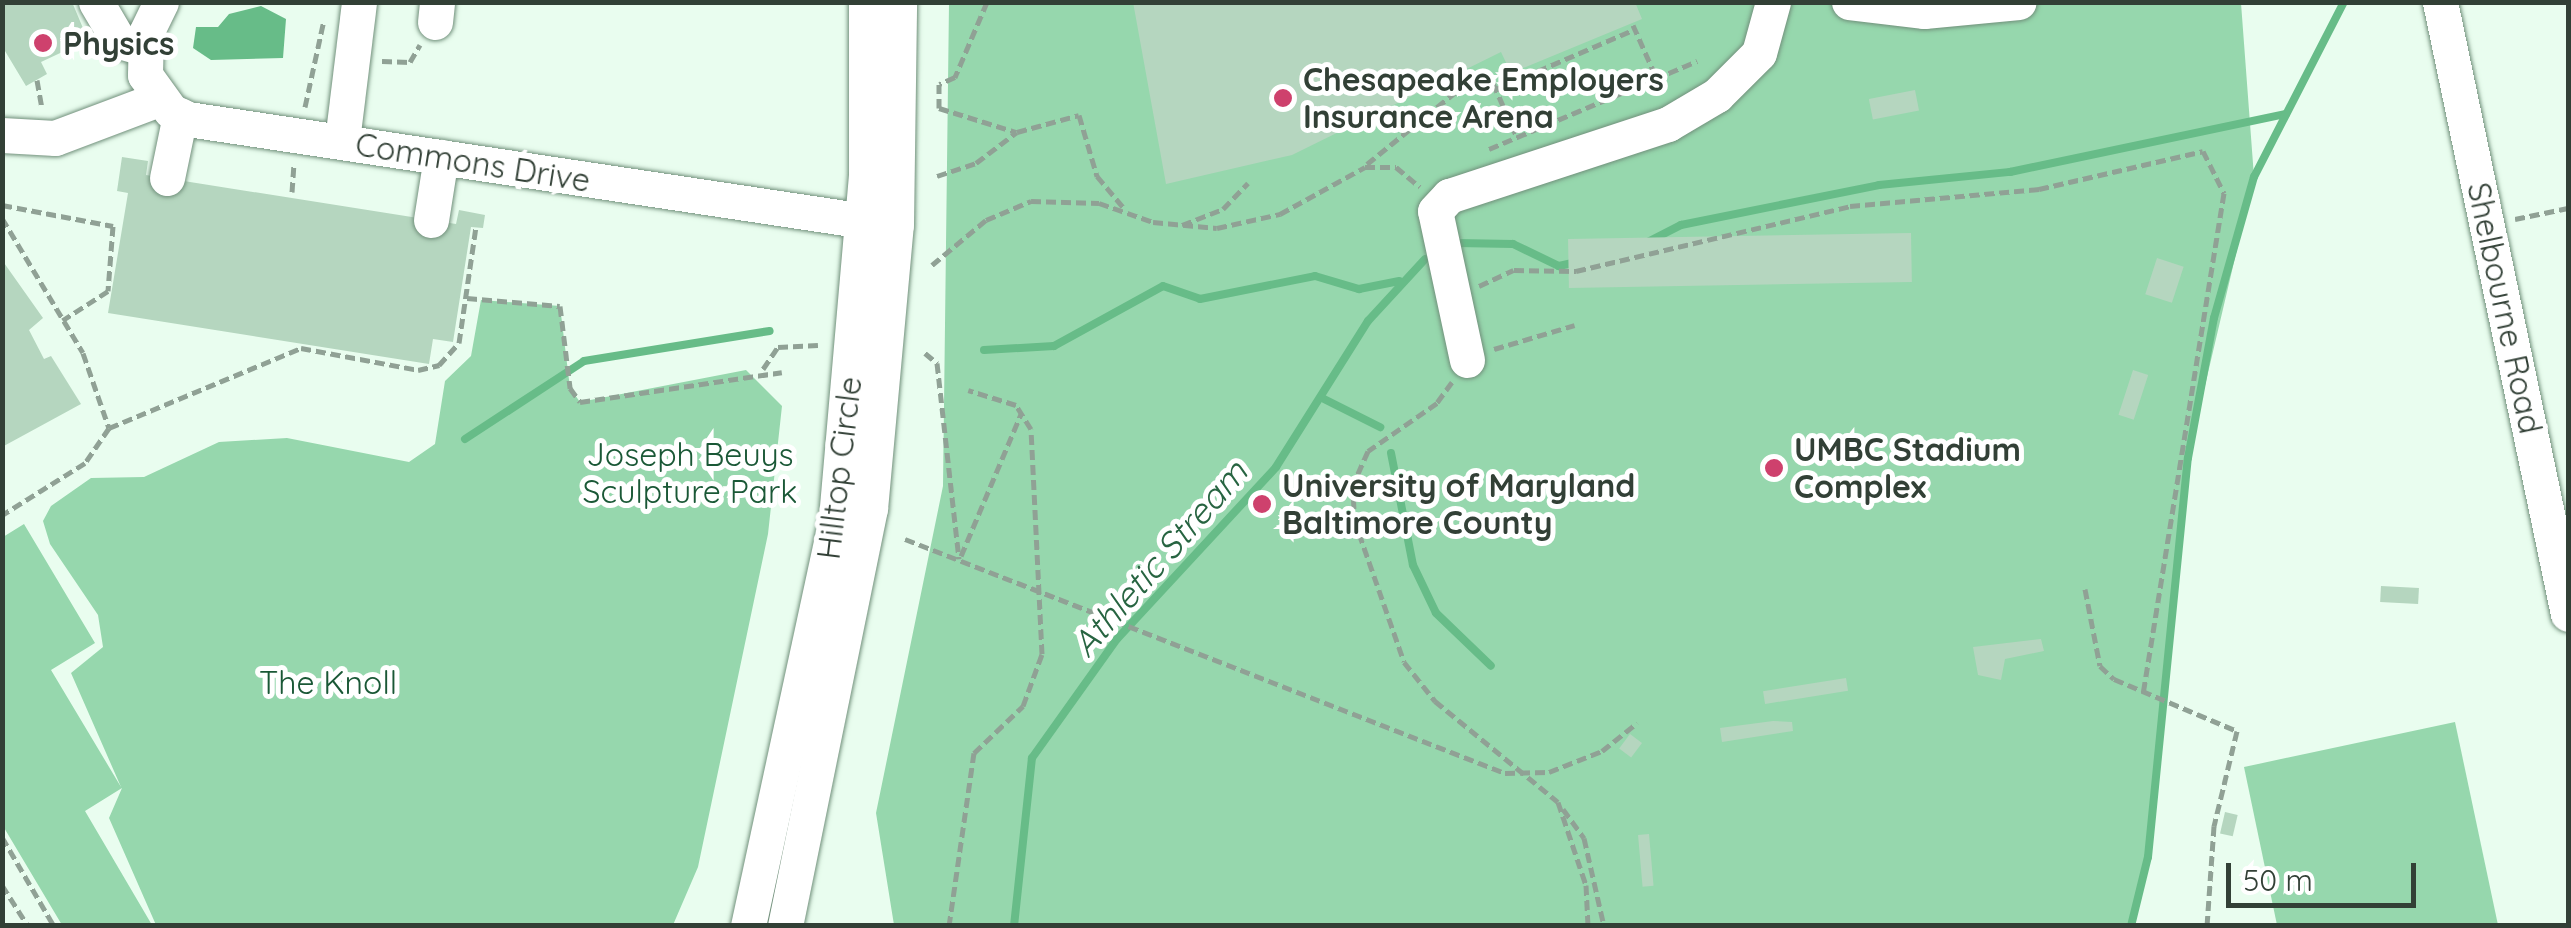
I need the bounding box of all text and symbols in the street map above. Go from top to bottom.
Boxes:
place label: Physics [63,24,174,62]
marker: Physics [32,32,54,54]
place label: Chesapeake Employers Insurance Arena [1303,61,1664,136]
marker: Chesapeake Employers Insurance Arena [1272,87,1294,109]
street label: Commons Drive [353,124,593,200]
street label: Shelbourne Road [2460,179,2550,437]
street label: Hilltop Circle [809,374,869,562]
place label: UMBC Stadium Complex [1794,431,2021,506]
park label: Joseph Beuys Sculpture Park [583,436,797,511]
water label: Athletic Stream [1062,451,1256,665]
marker: UMBC Stadium Complex [1763,457,1785,479]
place label: University of Maryland Baltimore County [1282,467,1635,542]
marker: University of Maryland Baltimore County [1251,493,1273,515]
park label: The Knoll [259,663,397,701]
scale bar [2231,843,2421,905]
text: 50 m [2243,861,2313,899]

